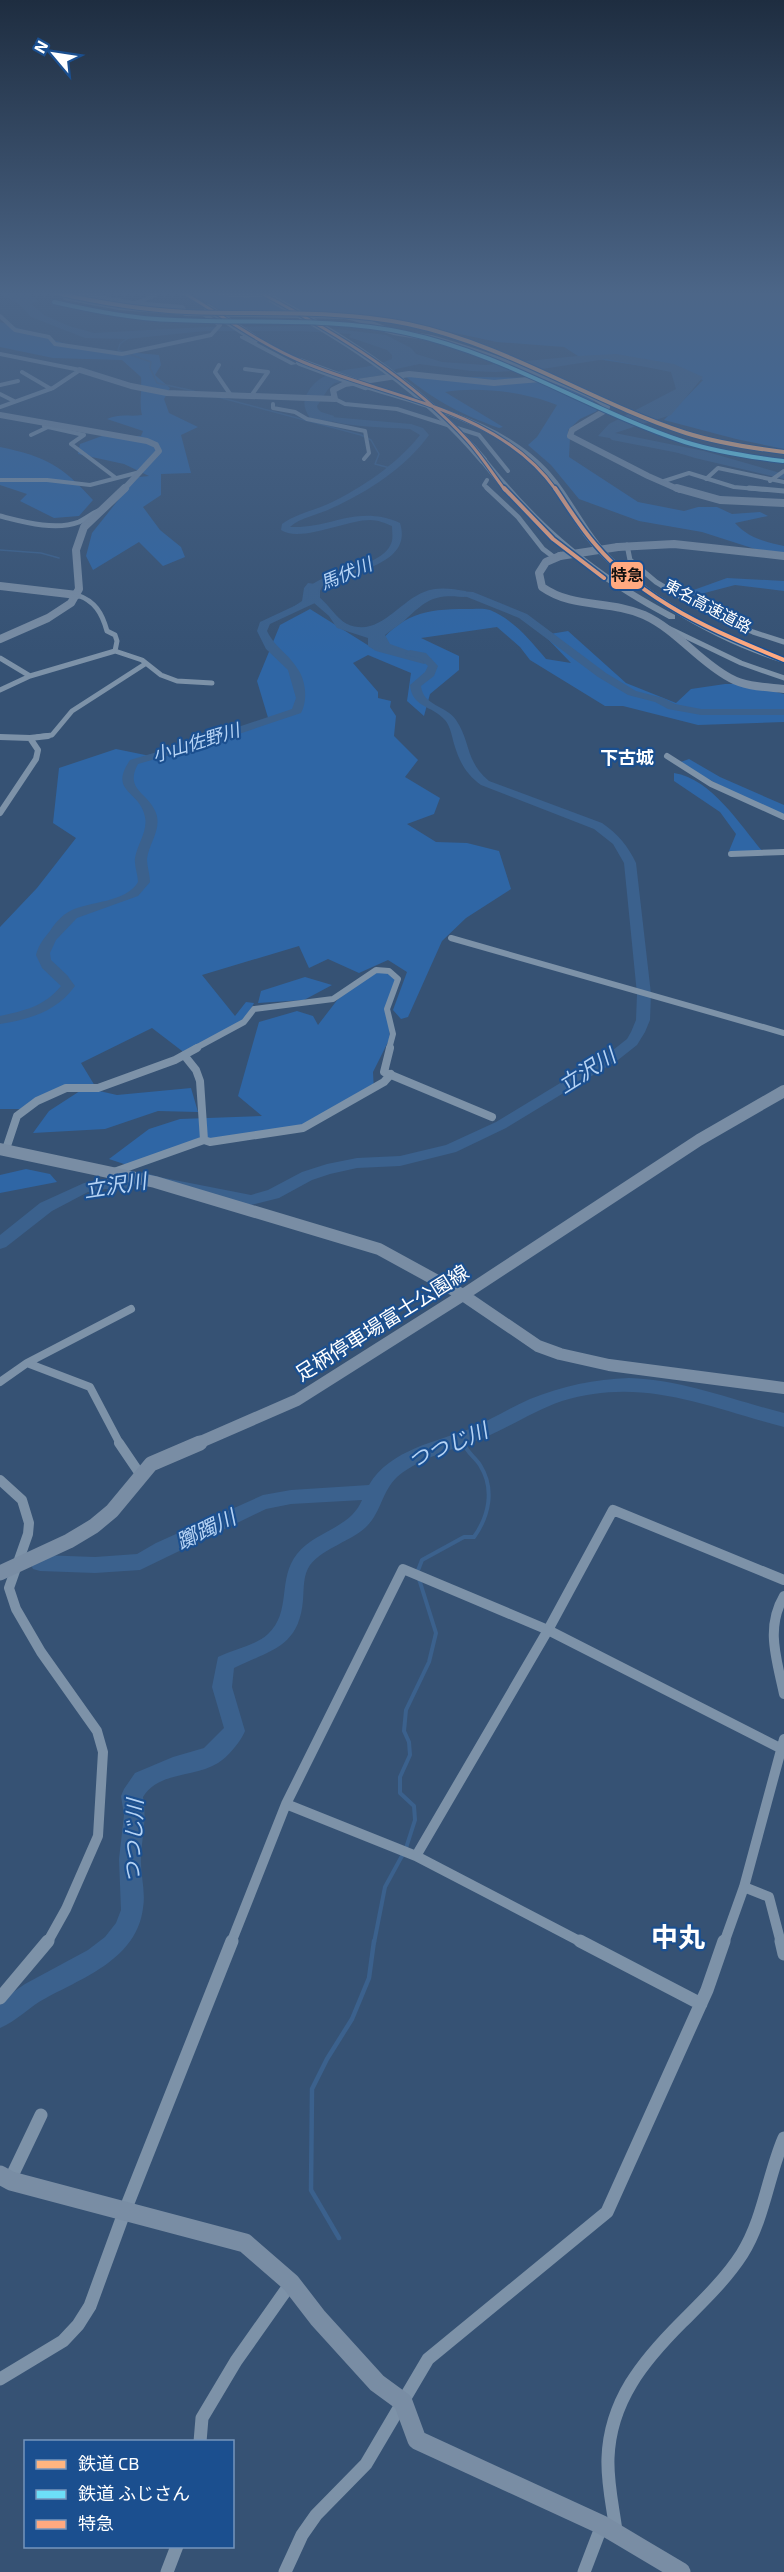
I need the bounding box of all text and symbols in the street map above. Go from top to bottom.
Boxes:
north arrow [24,24,84,84]
text: N [29,37,52,56]
water label: 馬伏川 [316,552,377,594]
line badge: 特急 [610,561,644,590]
text: 特急 [611,565,643,584]
street label: 東名高速道路 [661,575,755,636]
water label: 小山佐野川 [149,718,244,766]
district label: 下古城 [600,746,654,768]
water label: 立沢川 [553,1041,621,1097]
water label: 立沢川 [82,1167,150,1202]
street label: 足柄停車場富士公園線 [290,1259,473,1385]
water label: つつじ川 [404,1416,493,1473]
water label: 躑躅川 [172,1503,241,1554]
water label: つつじ川 [119,1797,147,1883]
district label: 中丸 [651,1920,705,1952]
legend [24,2440,234,2548]
text: 鉄道 CB [78,2452,139,2474]
text: 鉄道 ふじさん [78,2482,190,2504]
text: 特急 [78,2512,114,2534]

